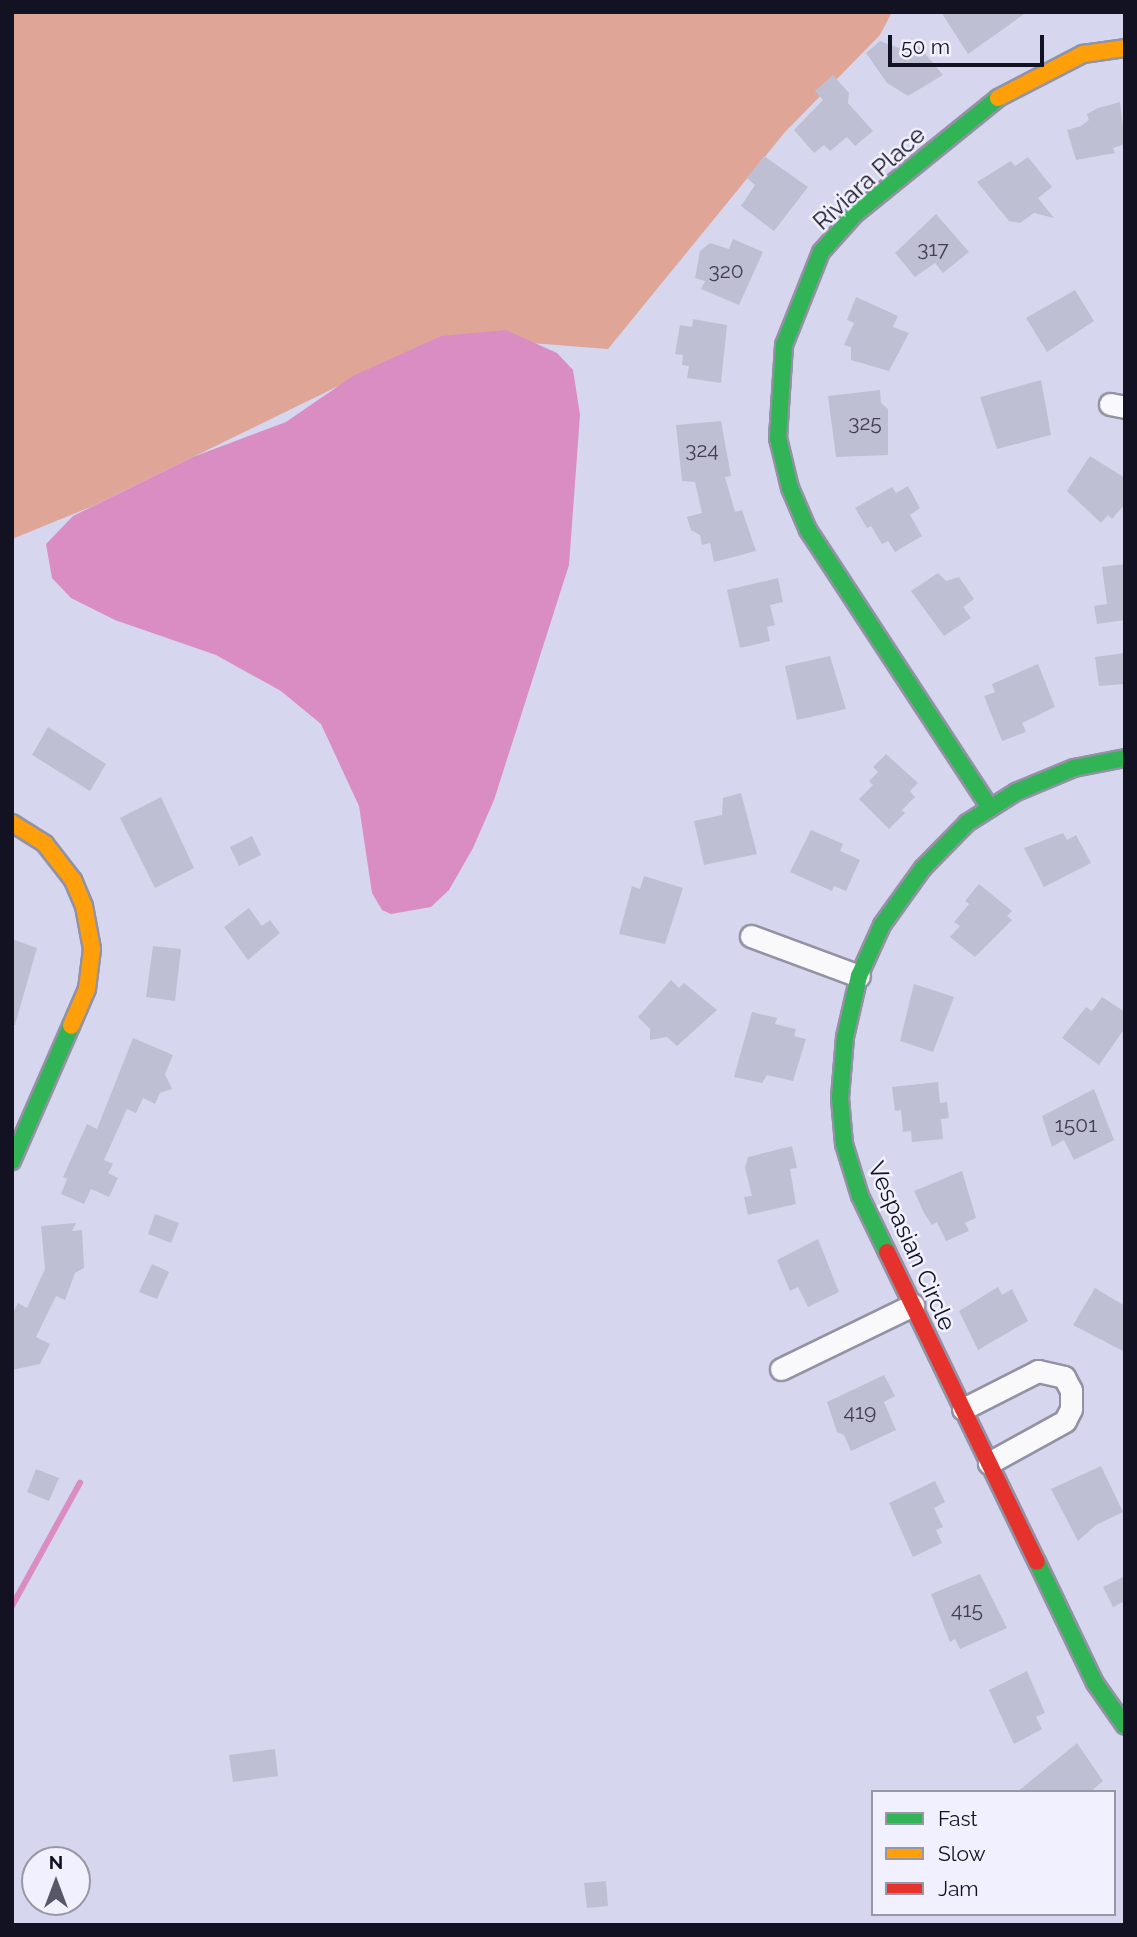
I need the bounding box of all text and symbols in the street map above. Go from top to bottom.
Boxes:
scale bar [892,21,1048,65]
text: 50 m [901,34,950,59]
street label: Riviara Place [807,120,931,236]
house number: 317 [917,236,949,262]
house number: 320 [708,258,744,284]
house number: 325 [848,410,882,436]
house number: 324 [685,437,719,463]
house number: 1501 [1055,1112,1097,1138]
street label: Vespasian Circle [862,1157,962,1335]
house number: 419 [844,1399,876,1425]
house number: 415 [951,1597,983,1623]
legend [871,1790,1116,1916]
text: Fast [938,1806,978,1831]
text: Slow [938,1841,986,1866]
north arrow [21,1846,91,1916]
text: N [49,1851,63,1873]
text: Jam [938,1876,979,1901]

